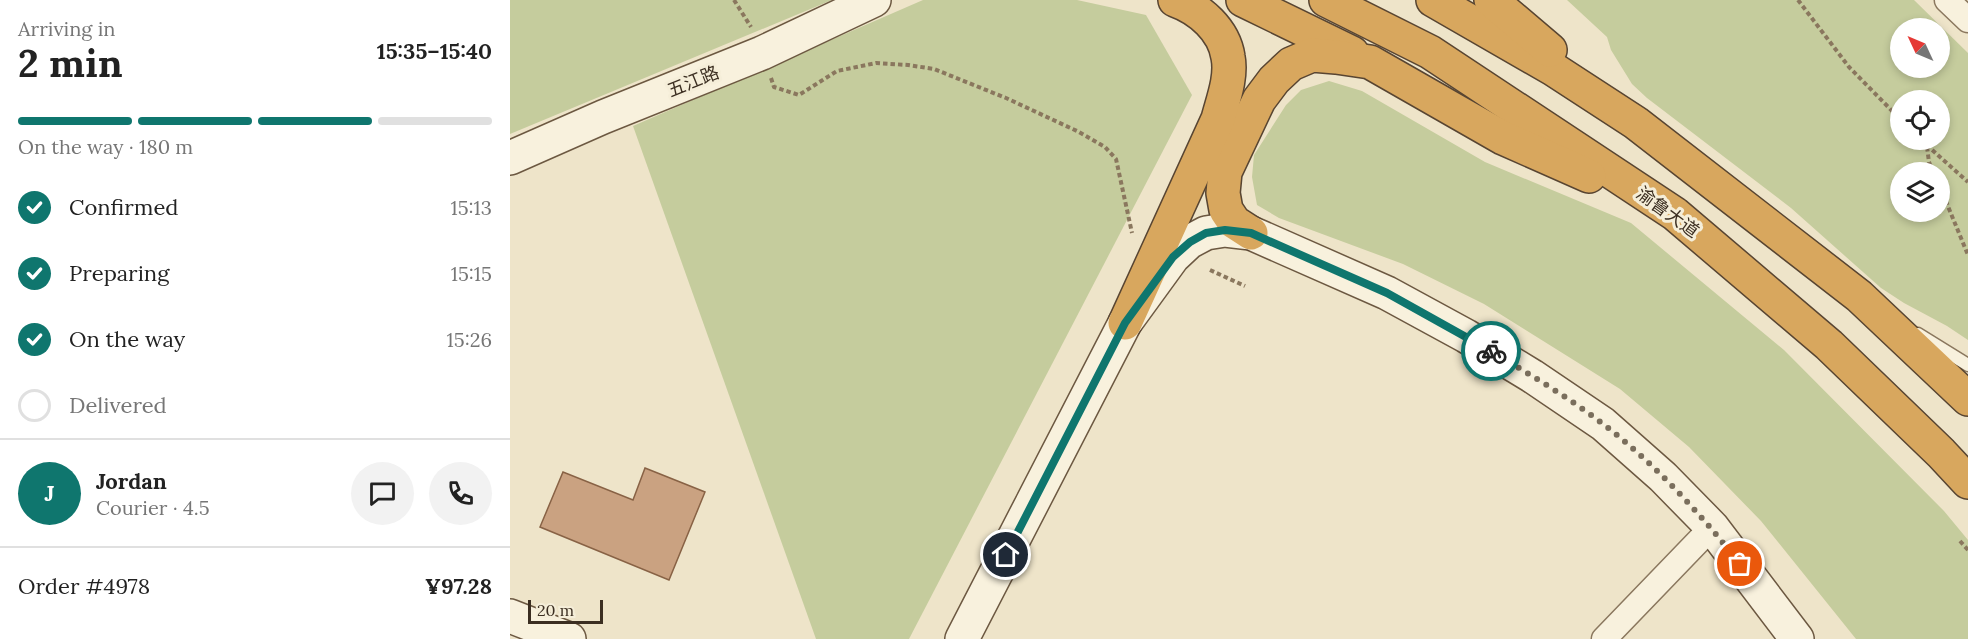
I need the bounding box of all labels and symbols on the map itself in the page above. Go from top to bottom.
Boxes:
north arrow [1890,18,1950,78]
street label: 五江路 [664,60,722,102]
street label: 渝鲁大道 [1632,182,1704,242]
courier [1461,321,1521,381]
pin [980,529,1031,580]
pin [1714,538,1765,589]
scale bar [528,597,603,624]

